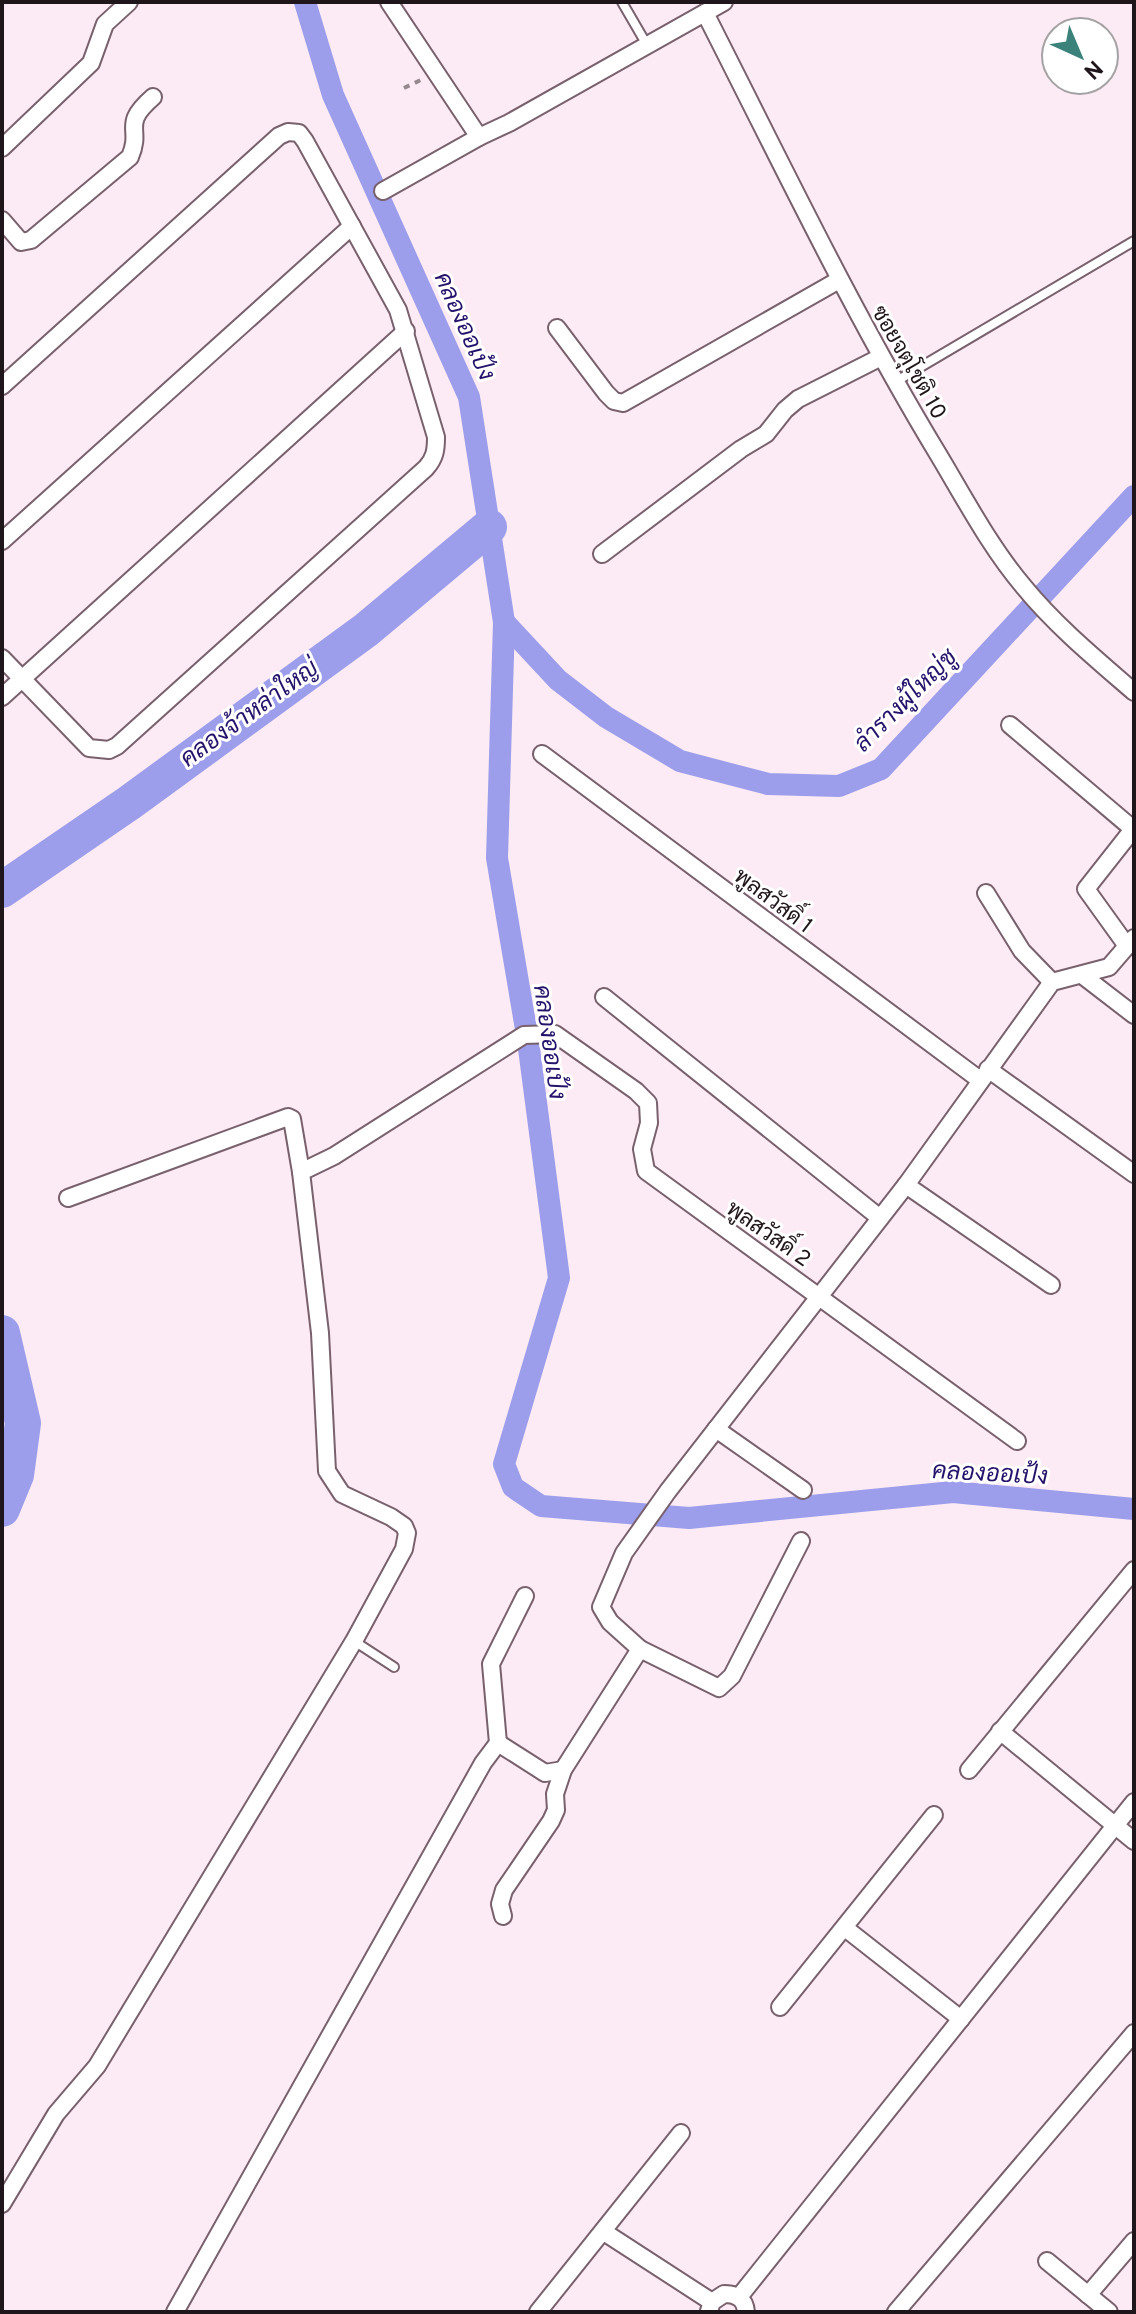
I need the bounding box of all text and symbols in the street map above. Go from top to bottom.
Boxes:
north arrow [1040,16,1120,96]
text: N [1077,53,1107,84]
water label: คลองออเป้ง [426,267,501,386]
street label: ซอยจตุโชติ 10 [864,300,954,425]
water label: ลำรางผู้ใหญ่ชู [846,641,965,759]
water label: คลองจ้าหล่าใหญ่ [173,651,326,775]
street label: พูลสวัสดิ์ 1 [728,857,822,940]
water label: คลองออเป้ง [525,983,572,1102]
street label: พูลสวัสดิ์ 2 [720,1190,820,1274]
water label: คลองออเป้ง [931,1456,1049,1493]

